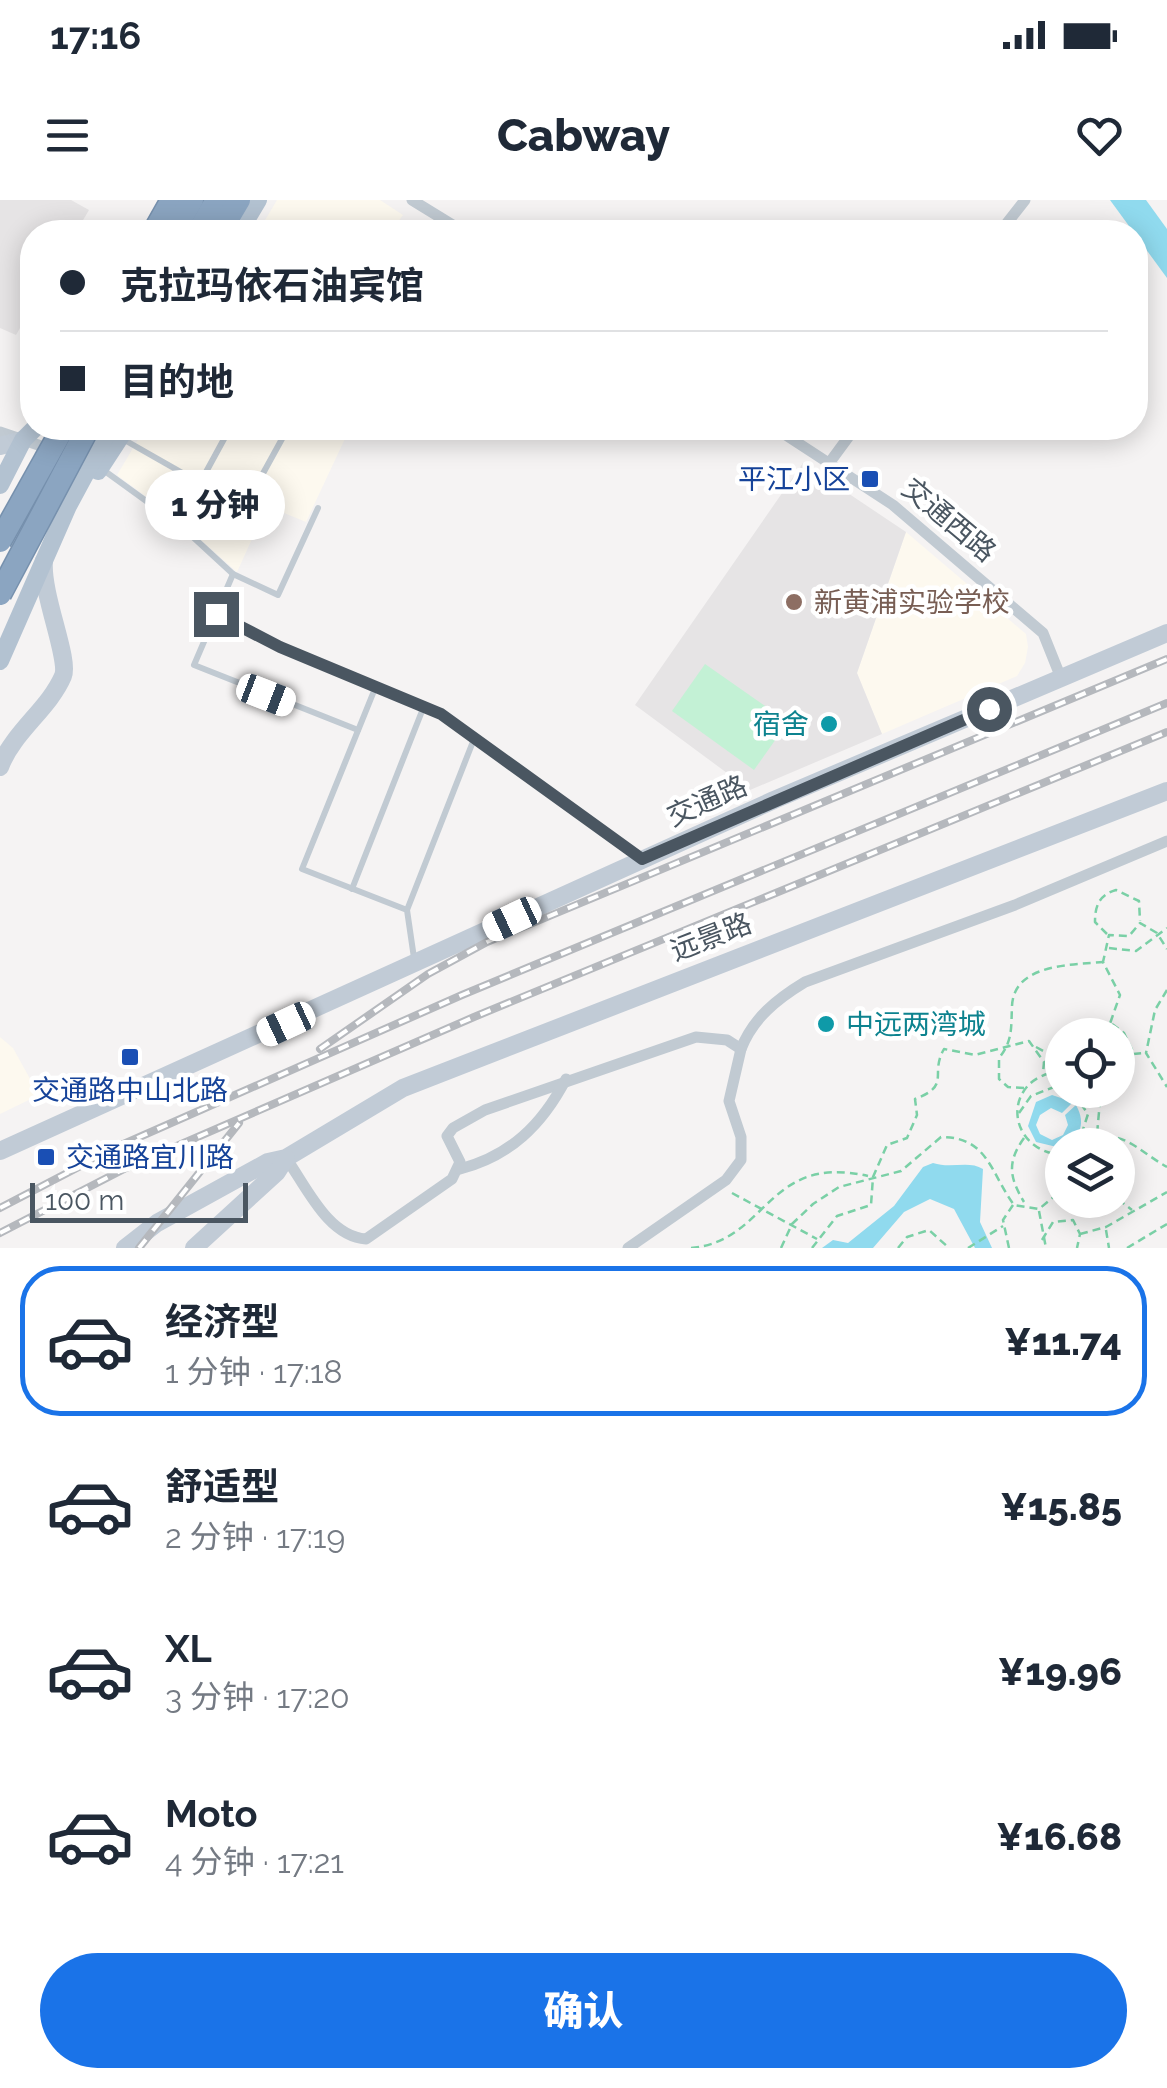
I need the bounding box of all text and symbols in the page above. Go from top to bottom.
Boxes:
text: 17:16 [50,13,141,58]
icon: menu [40,108,95,163]
icon: heart [1072,108,1127,163]
text: Cabway [497,109,670,162]
text: 克拉玛依石油宾馆 [120,263,424,308]
text: 目的地 [120,359,234,404]
place label: 平江小区 [738,463,850,496]
marker: 平江小区 [859,468,881,490]
callout: 1 分钟 [146,469,286,539]
street label: 交通西路 [895,471,1003,569]
text: 1 分钟 [171,486,259,523]
place label: 新黄浦实验学校 [814,586,1010,619]
marker: 新黄浦实验学校 [783,591,805,613]
route end [194,592,239,637]
car [233,670,299,720]
route start [967,687,1012,732]
place label: 宿舍 [753,708,809,741]
marker: 宿舍 [818,713,840,735]
street label: 交通路 [662,769,752,833]
car [478,893,546,945]
street label: 远景路 [666,907,756,967]
car [252,998,320,1050]
place label: 中远两湾城 [846,1008,986,1041]
marker: 中远两湾城 [815,1013,837,1035]
map controls [1045,1018,1135,1218]
button: locate [1045,1018,1135,1108]
marker: 交通路中山北路 [119,1046,141,1068]
place label: 交通路中山北路 [32,1074,228,1107]
button: layers [1045,1128,1135,1218]
place label: 交通路宜川路 [66,1141,234,1174]
marker: 交通路宜川路 [35,1146,57,1168]
scale bar [30,1178,248,1223]
text: 100 m [45,1184,124,1217]
icon: car [45,1296,135,1386]
text: 经济型 [165,1299,279,1344]
text: ¥11.74 [1004,1319,1122,1364]
text: 1 分钟 · 17:18 [165,1353,343,1390]
icon: car [45,1461,135,1551]
text: 舒适型 [165,1464,279,1509]
text: ¥15.85 [1000,1484,1122,1529]
text: 2 分钟 · 17:19 [165,1518,345,1555]
icon: car [45,1626,135,1716]
text: XL [165,1626,212,1671]
text: ¥19.96 [998,1649,1122,1694]
text: 3 分钟 · 17:20 [165,1678,350,1715]
icon: car [45,1791,135,1881]
text: Moto [165,1791,258,1836]
text: ¥16.68 [996,1814,1122,1859]
text: 4 分钟 · 17:21 [165,1843,344,1880]
button: 确认 [40,1953,1127,2068]

